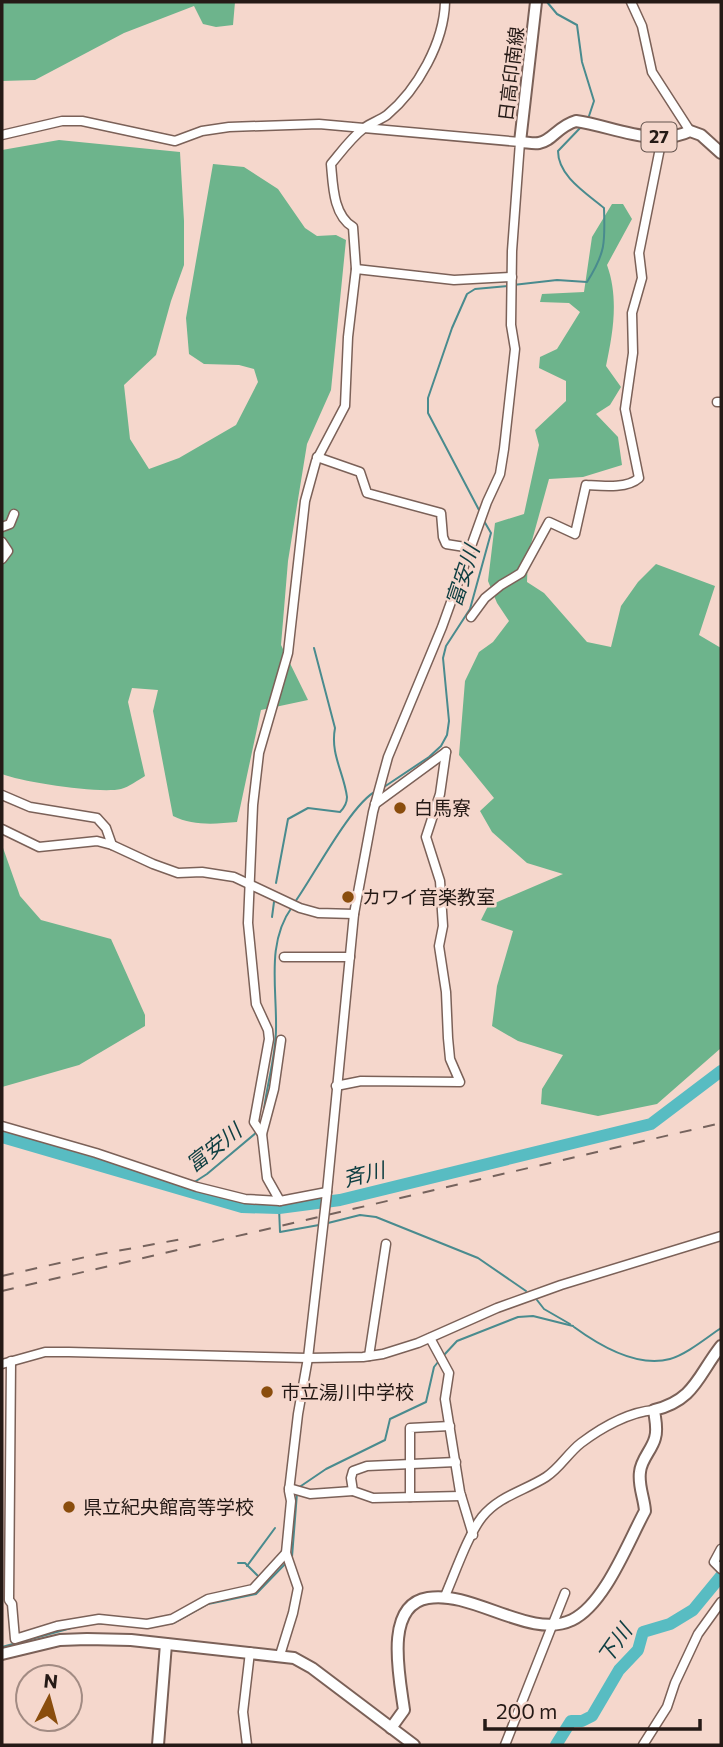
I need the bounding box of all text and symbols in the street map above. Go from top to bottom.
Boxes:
street label: 日高印南線 [493,25,528,122]
road number: 27 [642,122,676,152]
water label: 富安川 [440,540,484,609]
place label: 白馬寮 [414,796,471,819]
marker: 白馬寮 [392,800,408,816]
place label: カワイ音楽教室 [362,885,495,908]
marker: カワイ音楽教室 [340,889,356,905]
water label: 富安川 [181,1116,247,1176]
water label: 斉川 [340,1156,389,1191]
place label: 市立湯川中学校 [281,1380,414,1403]
marker: 市立湯川中学校 [259,1384,275,1400]
place label: 県立紀央館高等学校 [83,1495,254,1518]
marker: 県立紀央館高等学校 [61,1499,77,1515]
water label: 下川 [591,1617,637,1668]
north arrow [14,1663,84,1733]
text: N [43,1668,59,1693]
scale bar [485,1688,700,1732]
text: 200 m [496,1698,557,1723]

